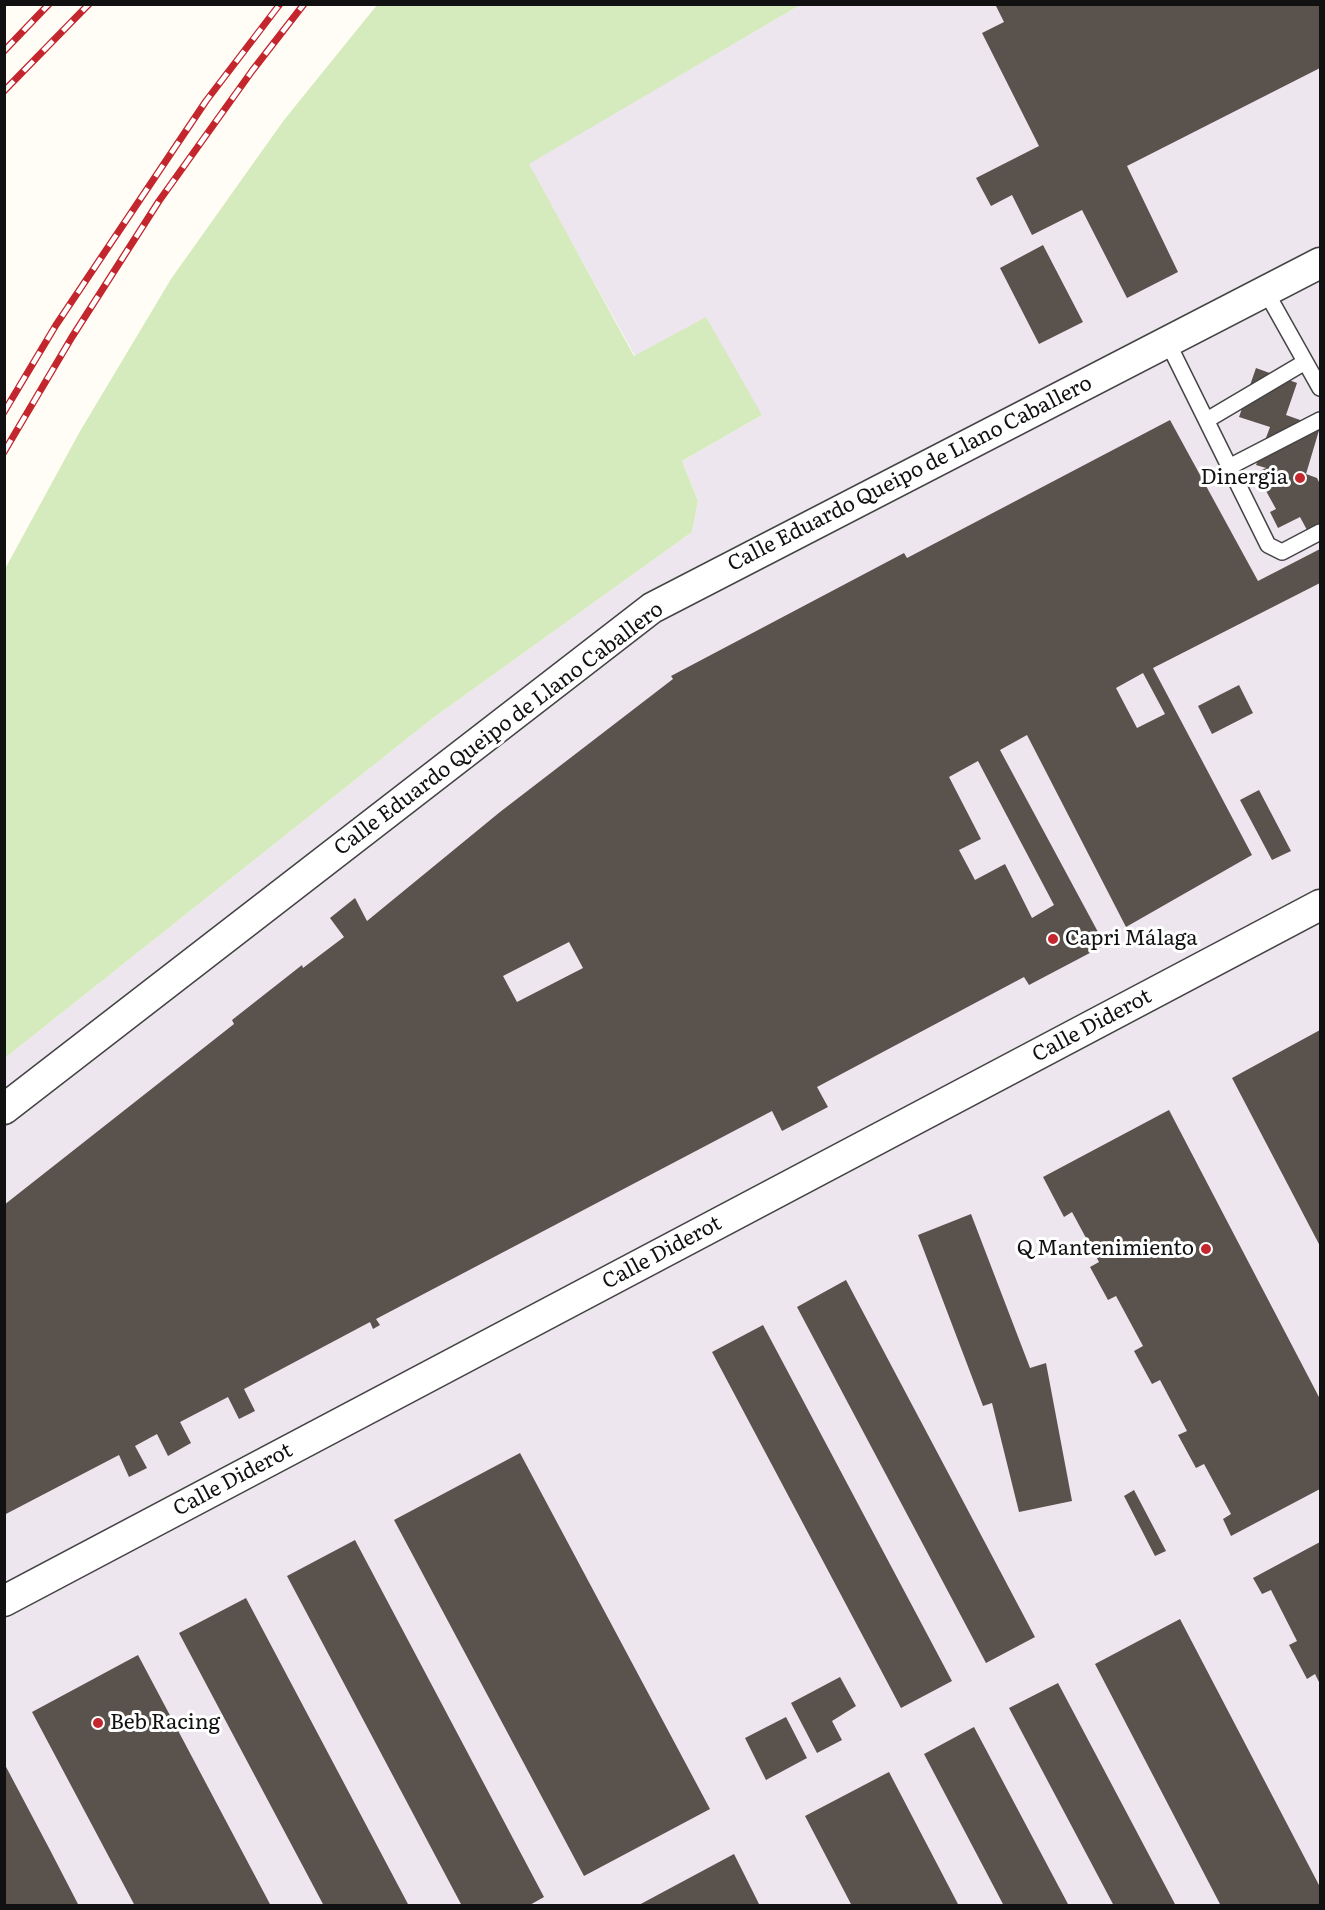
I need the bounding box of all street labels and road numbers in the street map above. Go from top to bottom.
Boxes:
street label: Calle Eduardo Queipo de Llano Caballero [724,371,1096,577]
street label: Calle Eduardo Queipo de Llano Caballero [329,597,669,861]
street label: Calle Diderot [1028,984,1156,1068]
street label: Calle Diderot [598,1211,726,1295]
street label: Calle Diderot [169,1438,297,1522]

